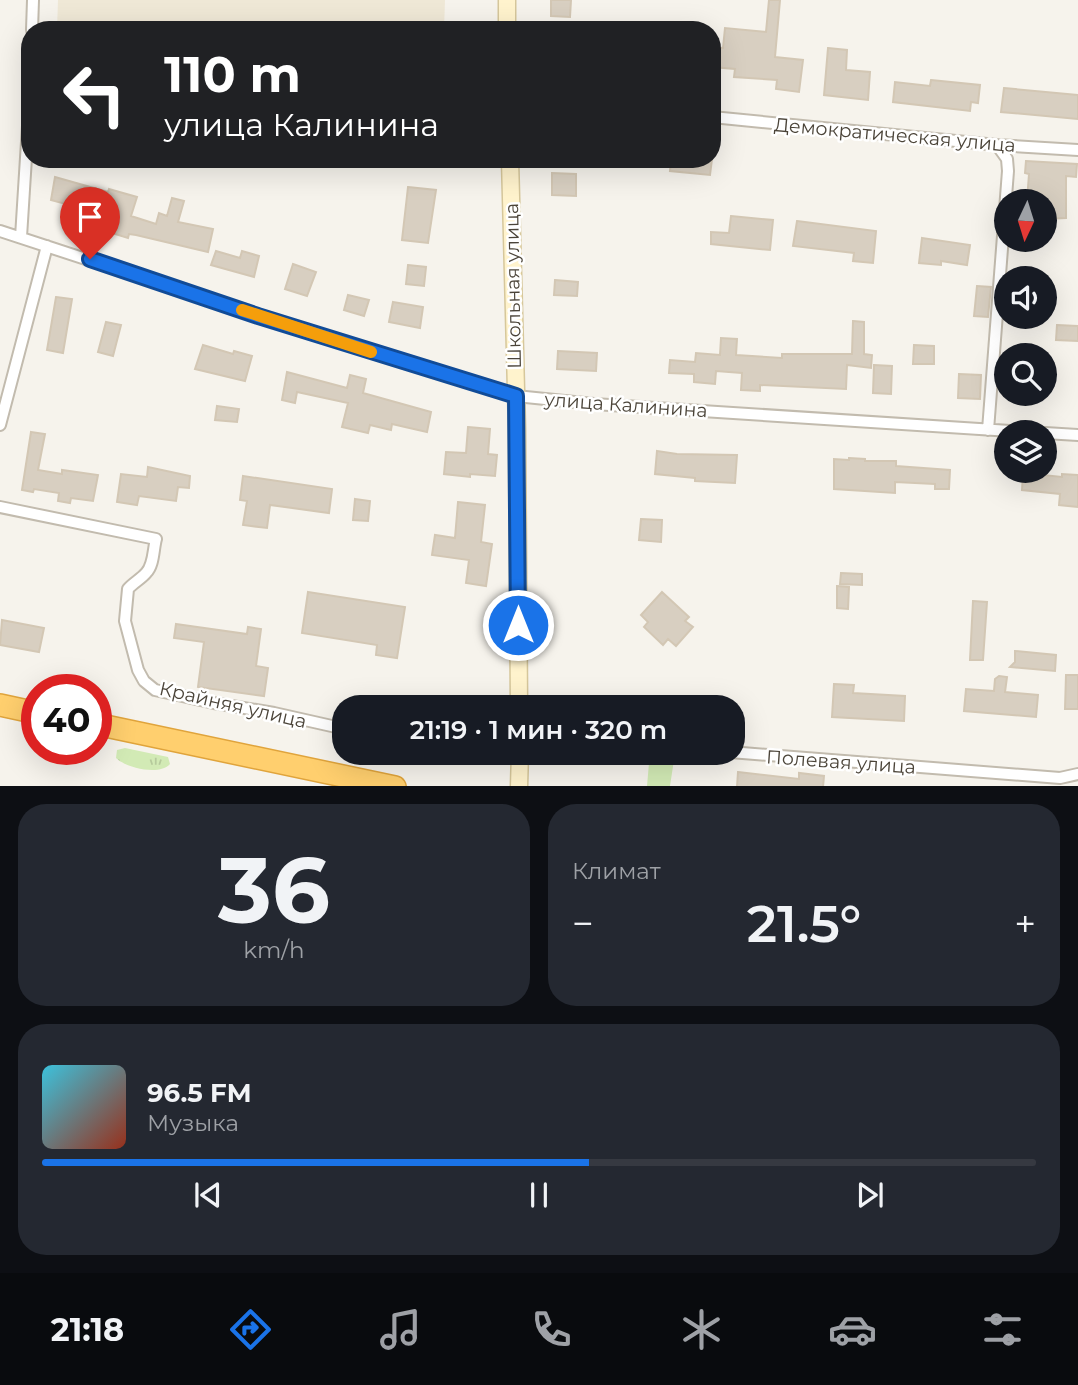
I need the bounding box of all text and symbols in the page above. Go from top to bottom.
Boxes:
text: 110 m [164,45,301,104]
icon: left [49,49,140,140]
text: улица Калинина [164,105,439,144]
street label: Демократическая улица [773,113,1017,157]
pin [60,187,120,259]
north arrow [994,189,1057,252]
map controls [994,189,1057,483]
icon: arrive [71,198,109,236]
street label: Школьная улица [500,203,526,369]
button: sound [994,266,1057,329]
button: search [994,343,1057,406]
street label: улица Калинина [543,388,708,422]
button: layers [994,420,1057,483]
position arrow [481,588,555,662]
speed limit sign: 40 [21,674,112,765]
street label: Крайняя улица [157,677,309,733]
text: 21:19 · 1 мин · 320 m [410,714,667,746]
street label: Полевая улица [765,745,917,779]
text: 36 [218,835,330,946]
text: Климат [572,857,661,885]
text: 21.5° [747,892,861,955]
text: − [572,900,594,947]
text: + [1014,900,1036,947]
text: km/h [243,936,305,964]
text: 96.5 FM [147,1077,251,1109]
text: Музыка [147,1109,239,1137]
icon: previous [189,1176,227,1214]
icon: pause [520,1176,558,1214]
icon: next [851,1176,889,1214]
icon: directions [226,1305,275,1354]
icon: music [376,1305,425,1354]
icon: phone [527,1305,576,1354]
icon: climate [677,1305,726,1354]
icon: car [828,1305,877,1354]
icon: filters [978,1305,1027,1354]
text: 21:18 [51,1310,124,1349]

